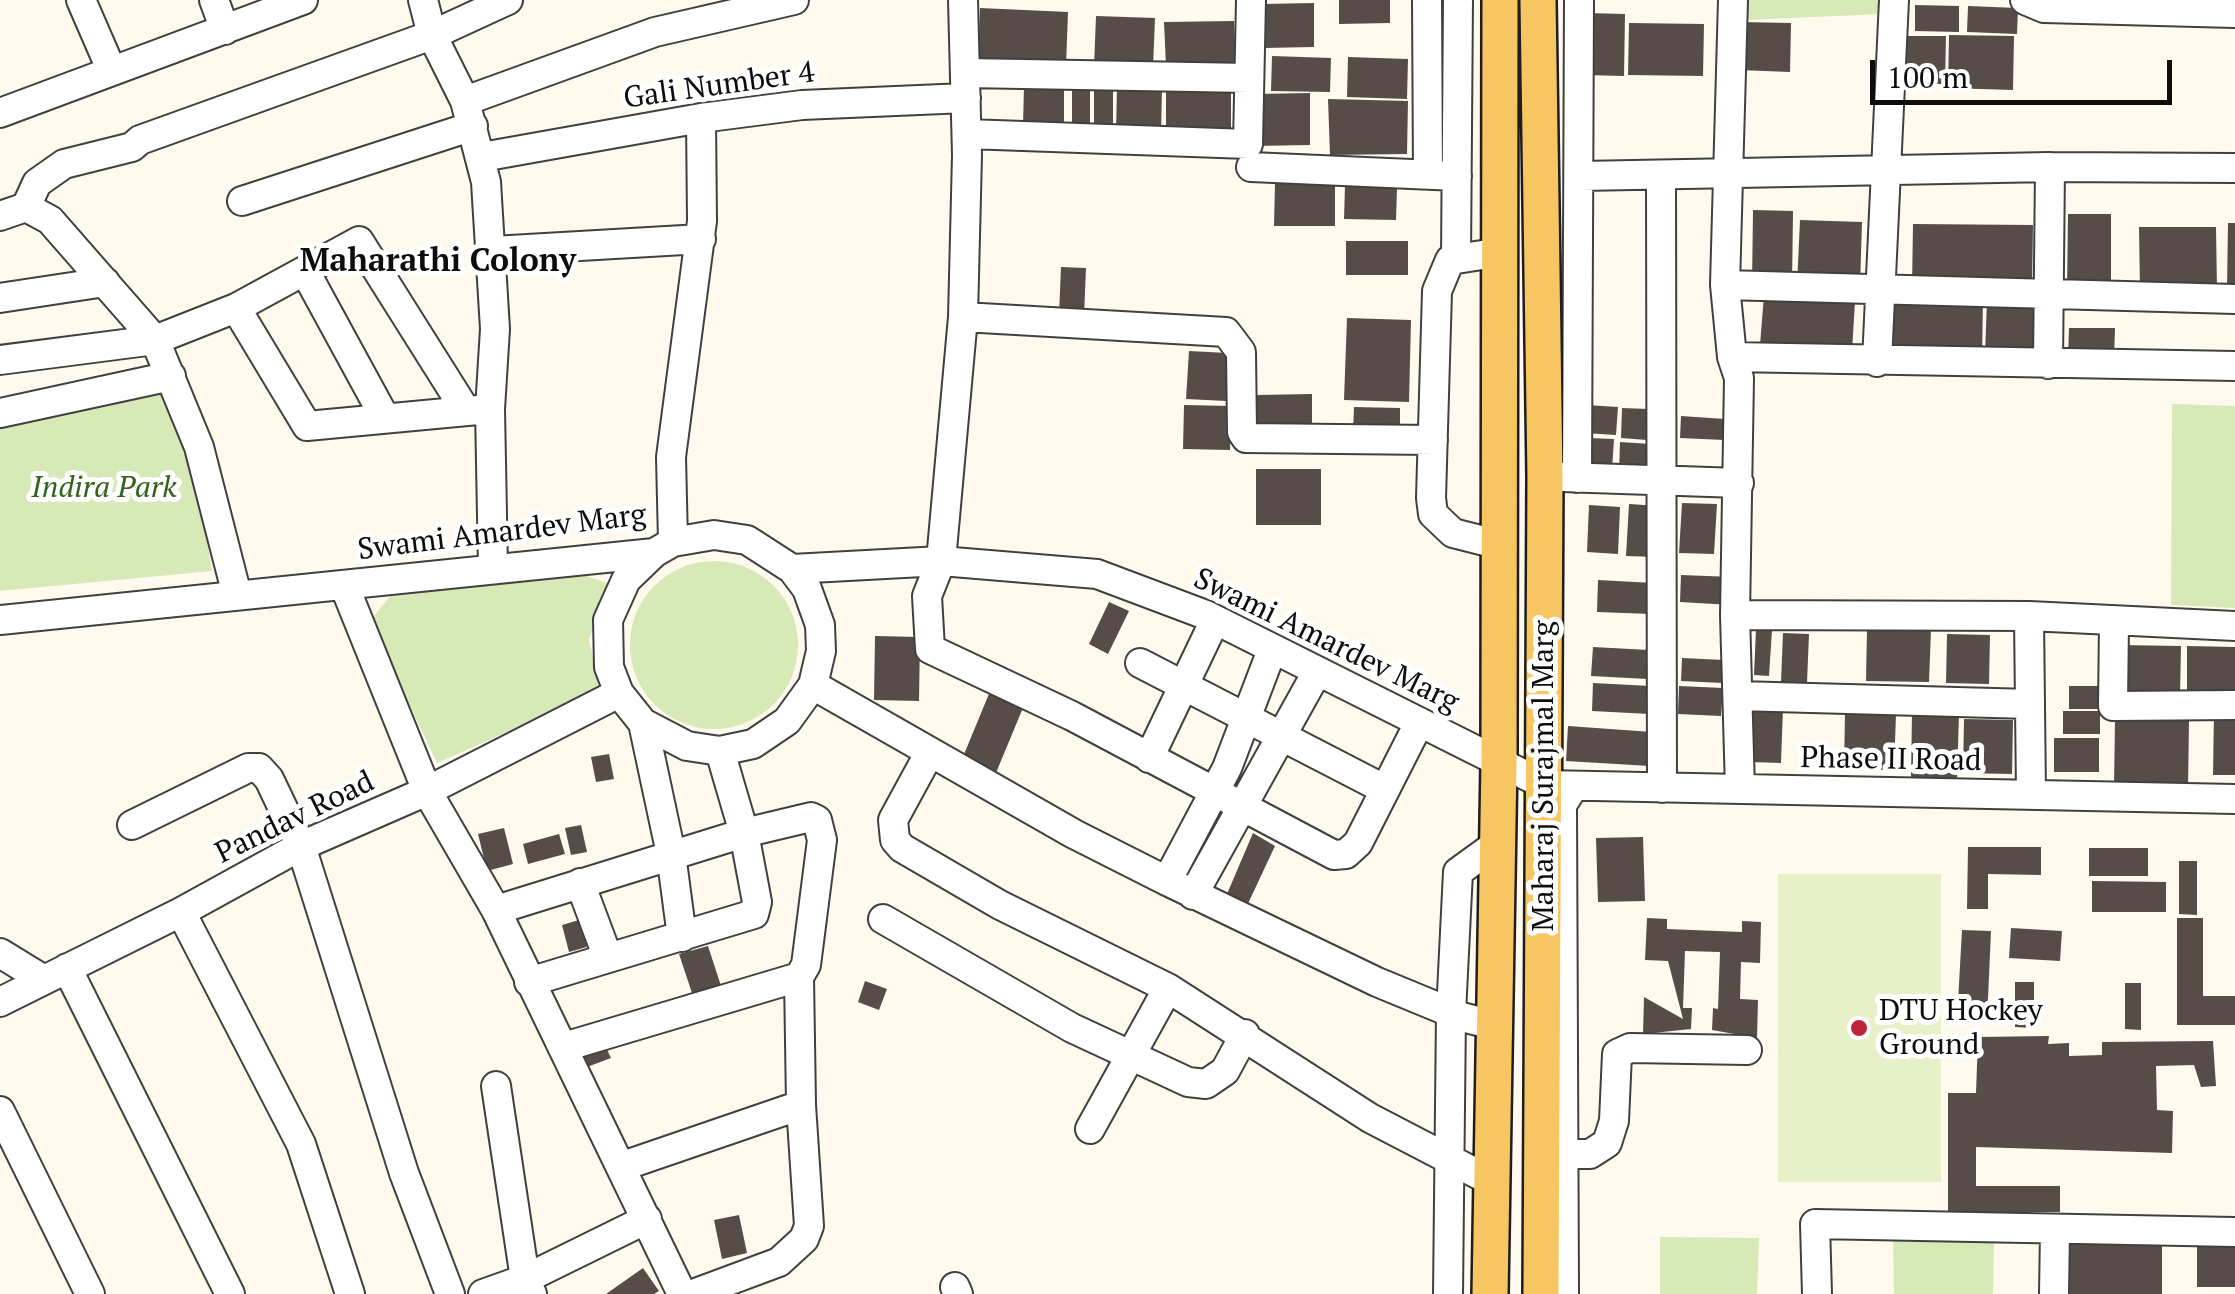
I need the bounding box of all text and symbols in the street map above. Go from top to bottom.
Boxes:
scale bar [1875,40,2178,102]
street label: Gali Number 4 [621,55,817,117]
text: 100 m [1887,57,1968,97]
district label: Maharathi Colony [300,243,576,281]
park label: Indira Park [31,470,177,506]
street label: Swami Amardev Marg [356,497,648,569]
street label: Swami Amardev Marg [1188,561,1464,721]
street label: Maharaj Surajmal Marg [1526,621,1562,931]
street label: Phase II Road [1800,740,1982,780]
street label: Pandav Road [210,764,380,872]
place label: DTU Hockey Ground [1879,993,2043,1064]
marker: DTU Hockey Ground [1848,1017,1870,1039]

